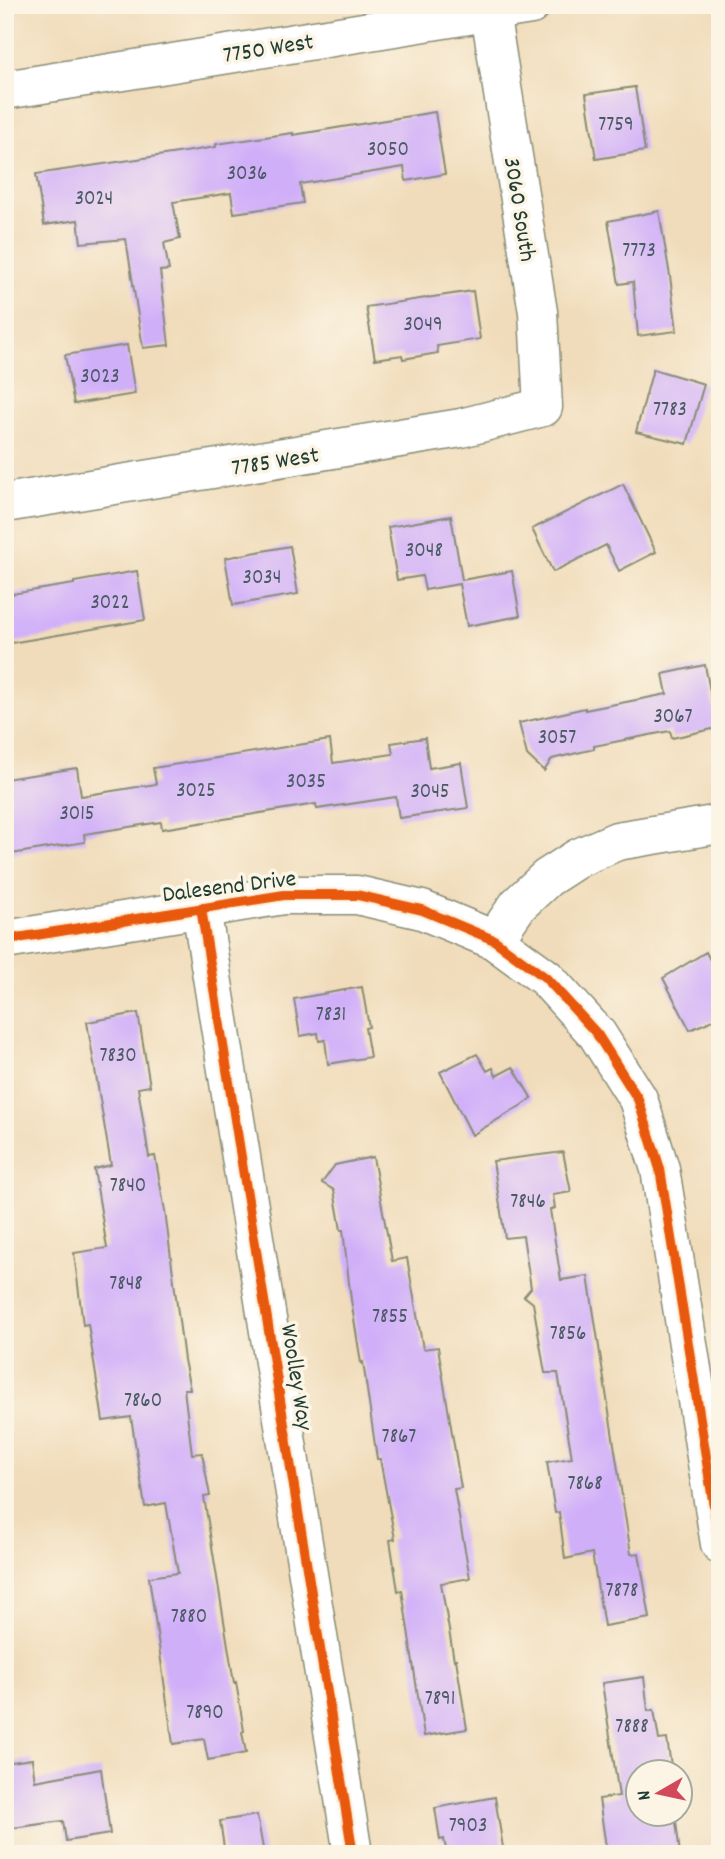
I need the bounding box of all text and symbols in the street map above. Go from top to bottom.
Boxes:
street label: 7750 West [221,26,316,74]
house number: 7759 [598,111,634,141]
house number: 3050 [367,136,409,166]
street label: 3060 South [493,155,543,264]
house number: 3036 [227,160,267,190]
house number: 3024 [75,185,113,215]
house number: 7773 [622,237,656,267]
house number: 3049 [403,311,443,341]
house number: 3023 [80,363,120,393]
house number: 7783 [653,396,687,426]
street label: 7785 West [229,439,322,487]
house number: 3048 [405,537,443,567]
house number: 3034 [243,564,281,594]
house number: 3022 [90,589,130,619]
house number: 3067 [653,703,693,733]
house number: 3057 [538,724,576,754]
house number: 3035 [286,768,326,798]
house number: 3025 [176,777,216,807]
house number: 3045 [410,778,450,808]
house number: 3015 [59,800,95,830]
street label: Dalesend Drive [160,863,298,913]
house number: 7831 [316,1001,346,1031]
house number: 7830 [99,1042,137,1072]
house number: 7840 [110,1172,146,1202]
house number: 7846 [510,1188,546,1218]
house number: 7848 [109,1270,143,1300]
house number: 7855 [372,1303,408,1333]
house number: 7856 [550,1320,586,1350]
street label: Woolley Way [270,1322,320,1434]
house number: 7860 [124,1387,162,1417]
house number: 7867 [382,1423,416,1453]
house number: 7868 [567,1470,603,1500]
house number: 7878 [606,1577,638,1607]
house number: 7880 [171,1603,207,1633]
house number: 7891 [425,1685,455,1715]
house number: 7890 [186,1699,224,1729]
house number: 7888 [615,1713,649,1743]
north arrow [624,1758,694,1828]
text: N [632,1788,660,1802]
house number: 7903 [449,1812,487,1842]

